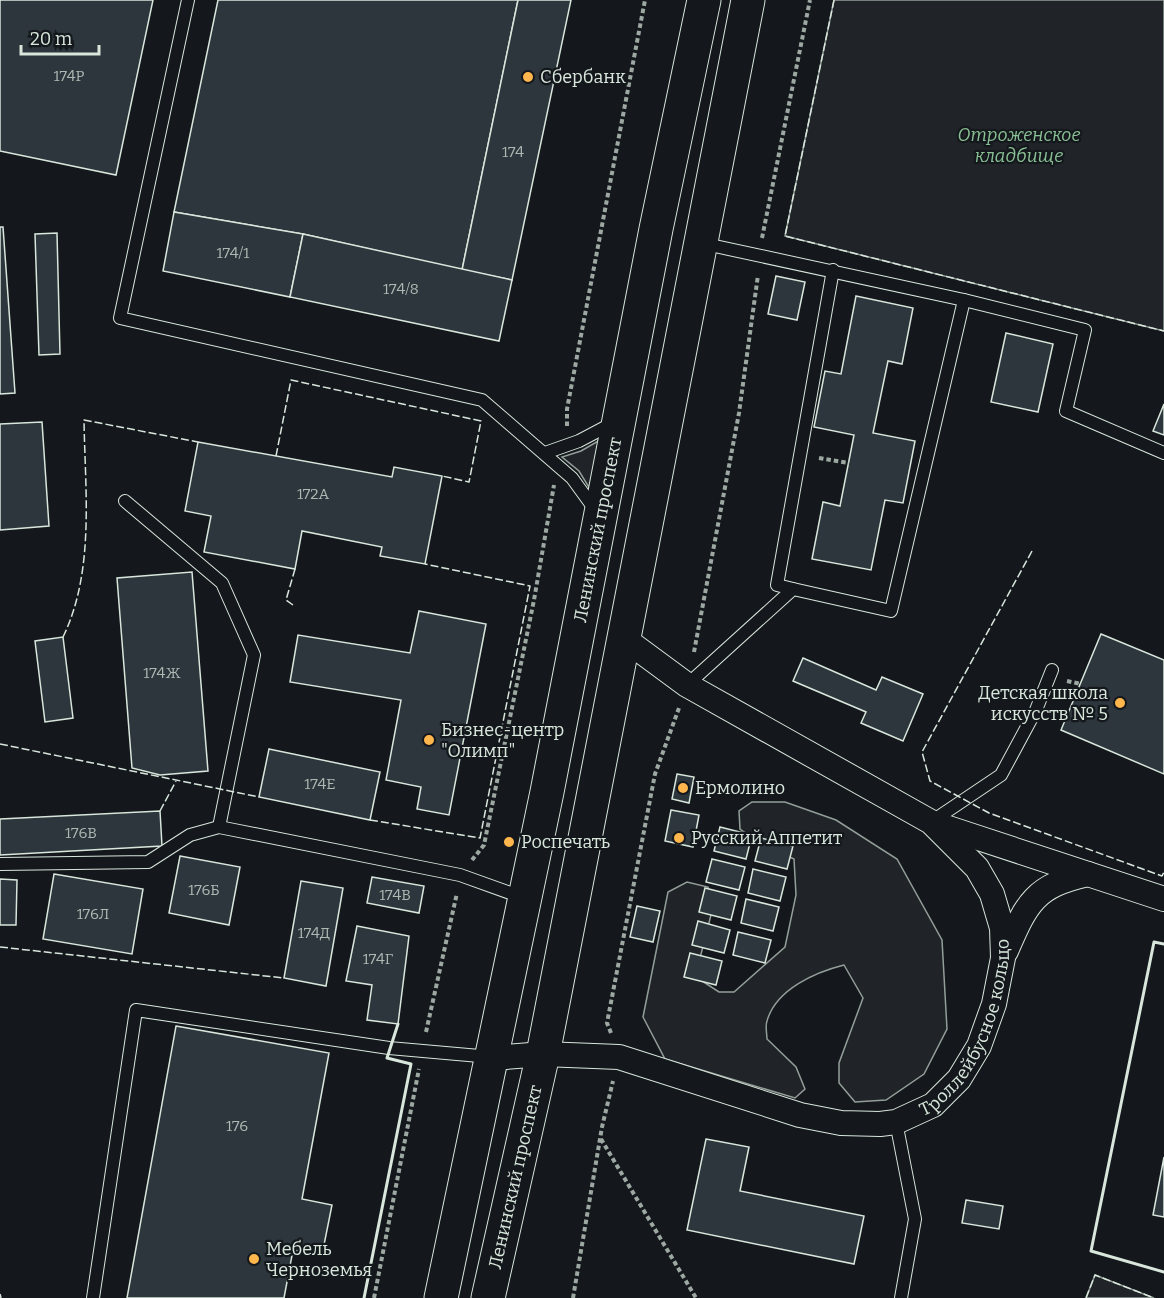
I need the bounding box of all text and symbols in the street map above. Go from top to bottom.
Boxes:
scale bar [21,18,99,56]
text: 20 m [30,28,72,50]
place label: Сбербанк [540,66,626,88]
house number: 174Р [54,67,85,85]
marker: Сбербанк [521,70,535,84]
park label: Отроженское кладбище [957,124,1081,167]
house number: 174 [502,143,524,161]
house number: 174/1 [217,244,249,262]
house number: 174/8 [383,280,419,298]
street label: Ленинский проспект [569,436,626,624]
house number: 172А [297,485,329,503]
house number: 174Ж [143,664,181,682]
place label: Детская школа искусств № 5 [978,682,1108,725]
marker: Детская школа искусств № 5 [1113,696,1127,710]
place label: Бизнес-центр "Олимп" [441,719,564,762]
marker: Бизнес-центр "Олимп" [422,733,436,747]
house number: 174Е [304,775,336,793]
place label: Ермолино [695,777,785,799]
marker: Ермолино [676,781,690,795]
house number: 176В [65,824,97,842]
place label: Русский Аппетит [691,827,842,849]
place label: Роспечать [521,831,610,853]
marker: Русский Аппетит [672,831,686,845]
marker: Роспечать [502,835,516,849]
house number: 176Б [188,881,220,899]
house number: 174В [379,886,411,904]
house number: 176Л [77,905,109,923]
house number: 174Д [298,924,330,942]
street label: Троллейбусное кольцо [916,938,1014,1121]
house number: 174Г [363,950,393,968]
street label: Ленинский проспект [484,1083,547,1271]
house number: 176 [226,1117,248,1135]
place label: Мебель Черноземья [266,1238,372,1281]
marker: Мебель Черноземья [247,1252,261,1266]

